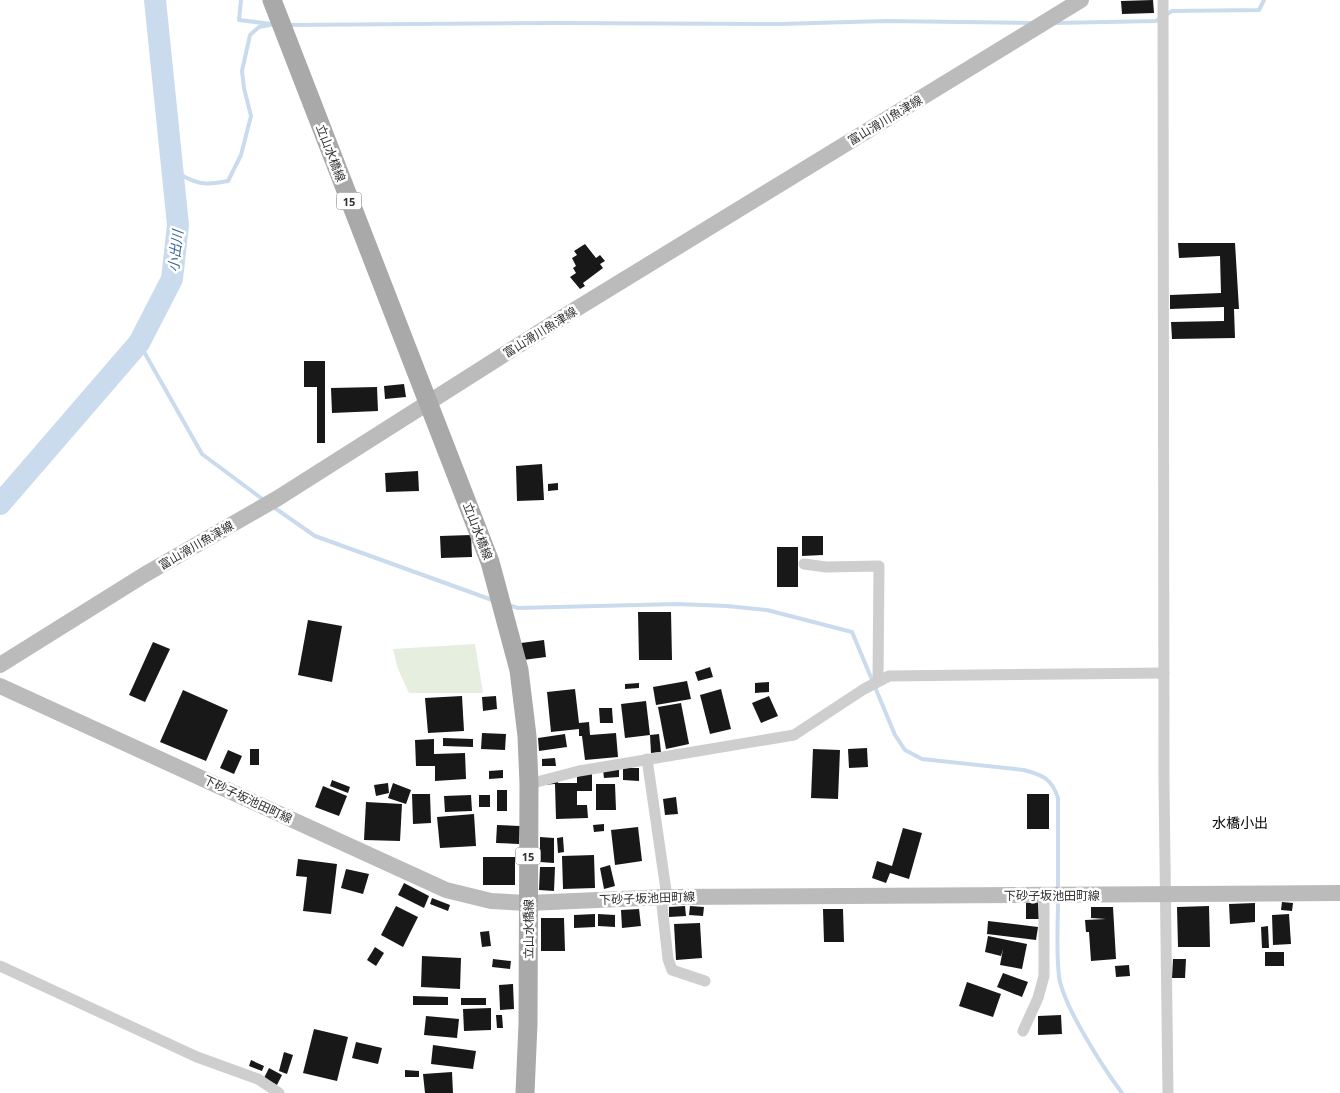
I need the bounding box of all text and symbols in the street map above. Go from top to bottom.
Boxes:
street label: 富山滑川魚津線 [845,91,925,149]
street label: 立山水橋線 [312,122,350,184]
road number: 15 [336,192,362,210]
water label: 小出川 [163,227,187,273]
street label: 富山滑川魚津線 [500,303,580,361]
street label: 立山水橋線 [459,500,497,562]
street label: 富山滑川魚津線 [155,517,237,573]
street label: 下砂子坂池田町線 [201,771,295,827]
district label: 水橋小出 [1212,813,1268,832]
road number: 15 [516,848,540,864]
street label: 下砂子坂池田町線 [1004,887,1100,904]
street label: 下砂子坂池田町線 [599,888,695,908]
street label: 立山水橋線 [520,899,537,959]

